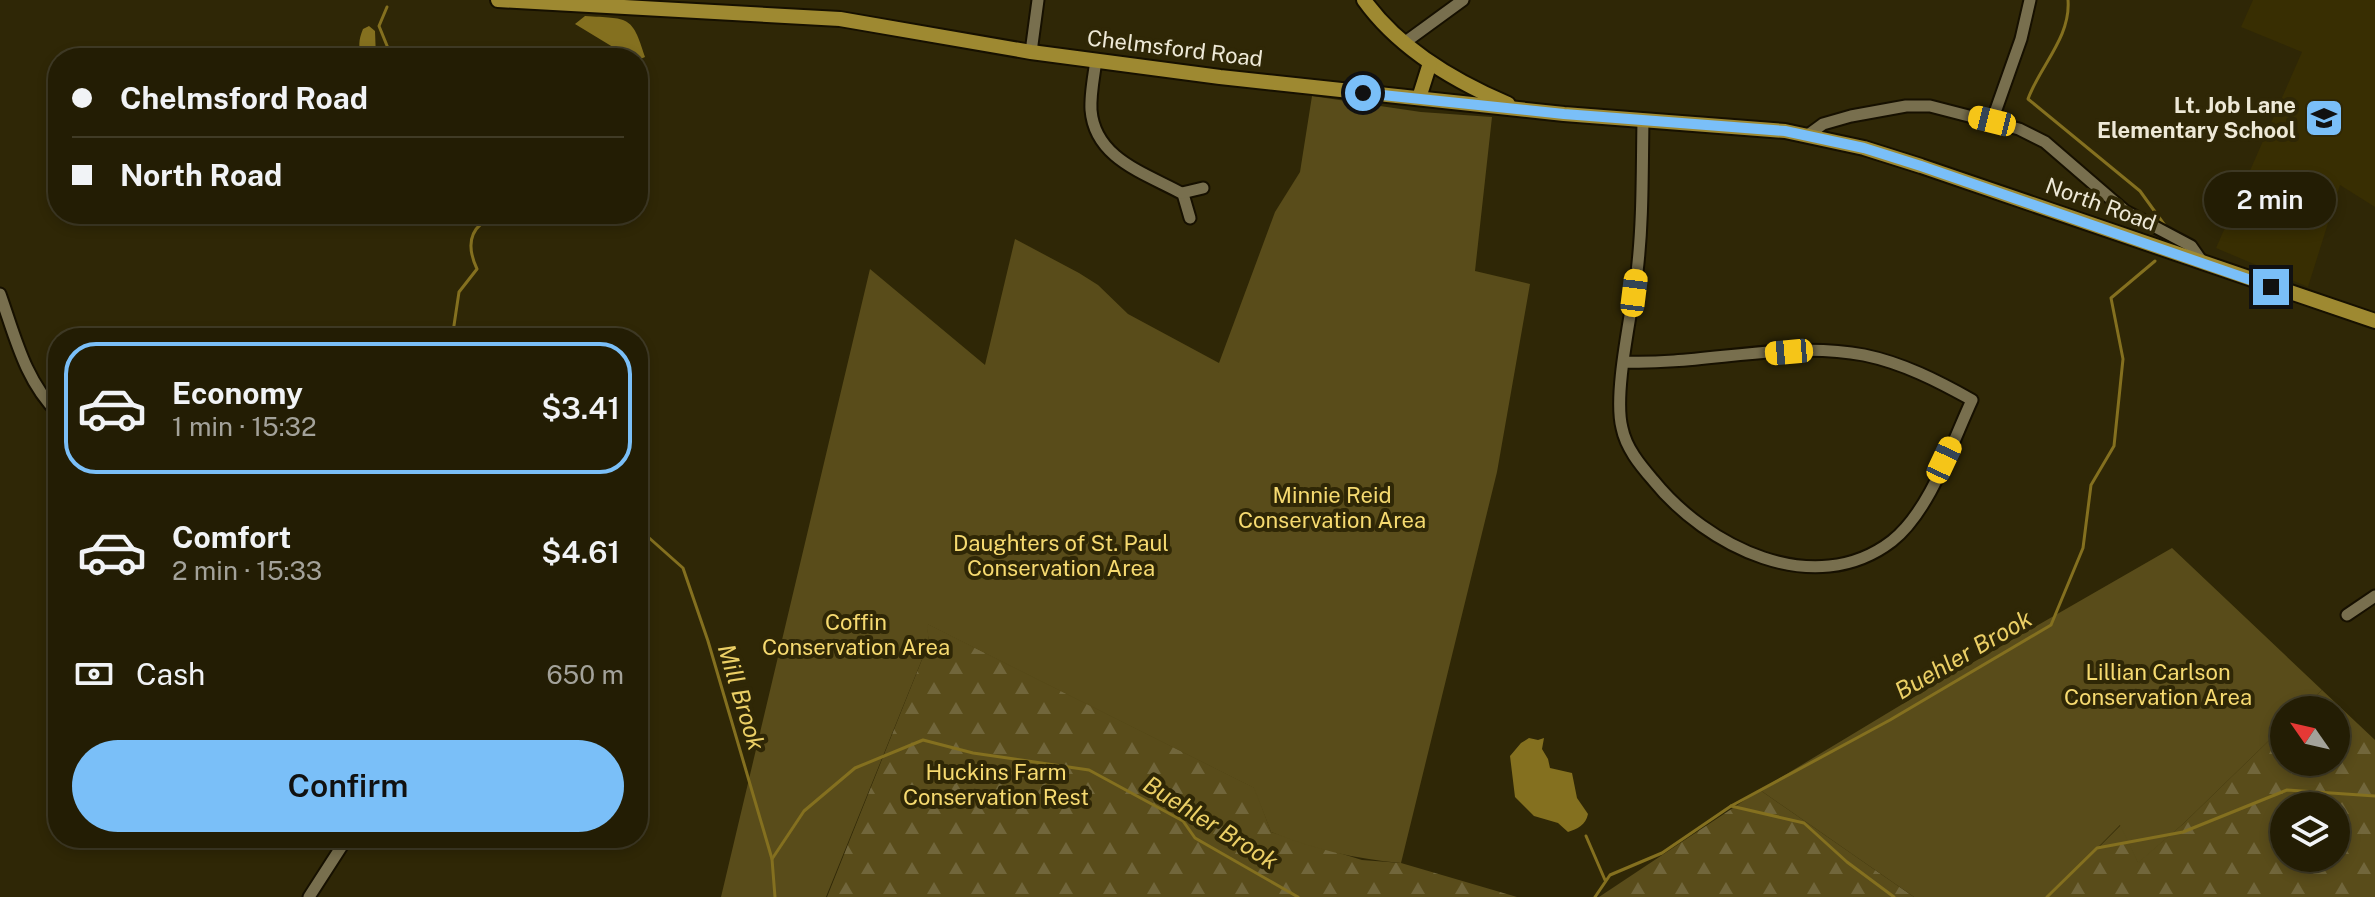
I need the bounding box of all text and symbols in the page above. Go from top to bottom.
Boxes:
street label: Chelmsford Road [1086,24,1264,72]
route start [1345,75,1381,111]
text: Chelmsford Road [120,80,368,116]
place label: Lt. Job Lane Elementary School [2097,92,2296,143]
school or university icon: Lt. Job Lane Elementary School [2303,97,2345,139]
car [1966,104,2018,138]
text: North Road [120,157,282,193]
callout: 2 min [2205,171,2337,227]
street label: North Road [2042,172,2160,236]
text: 2 min [2236,184,2304,215]
car [1619,268,1649,318]
route end [2253,269,2289,305]
car [1764,338,1814,366]
icon: car [76,372,148,444]
text: Economy [172,375,303,411]
text: $3.41 [541,390,620,426]
text: 1 min · 15:32 [172,411,316,442]
car [1923,433,1965,487]
park label: Minnie Reid Conservation Area [1238,482,1426,533]
icon: car [76,516,148,588]
text: Comfort [172,519,291,555]
park label: Daughters of St. Paul Conservation Area [953,530,1169,581]
text: $4.61 [541,534,620,570]
text: 2 min · 15:33 [172,555,322,586]
water label: Buehler Brook [1890,604,2036,704]
park label: Coffin Conservation Area [762,609,950,660]
water label: Mill Brook [713,641,771,754]
icon: cash [72,652,116,696]
text: Cash [136,656,205,692]
text: 650 m [546,659,624,690]
park label: Lillian Carlson Conservation Area [2064,659,2252,710]
north arrow [2270,696,2350,776]
map controls [2270,696,2350,872]
button: Confirm [72,740,624,832]
park label: Huckins Farm Conservation Rest [903,759,1089,810]
water label: Buehler Brook [1139,769,1283,875]
button: layers [2270,792,2350,872]

